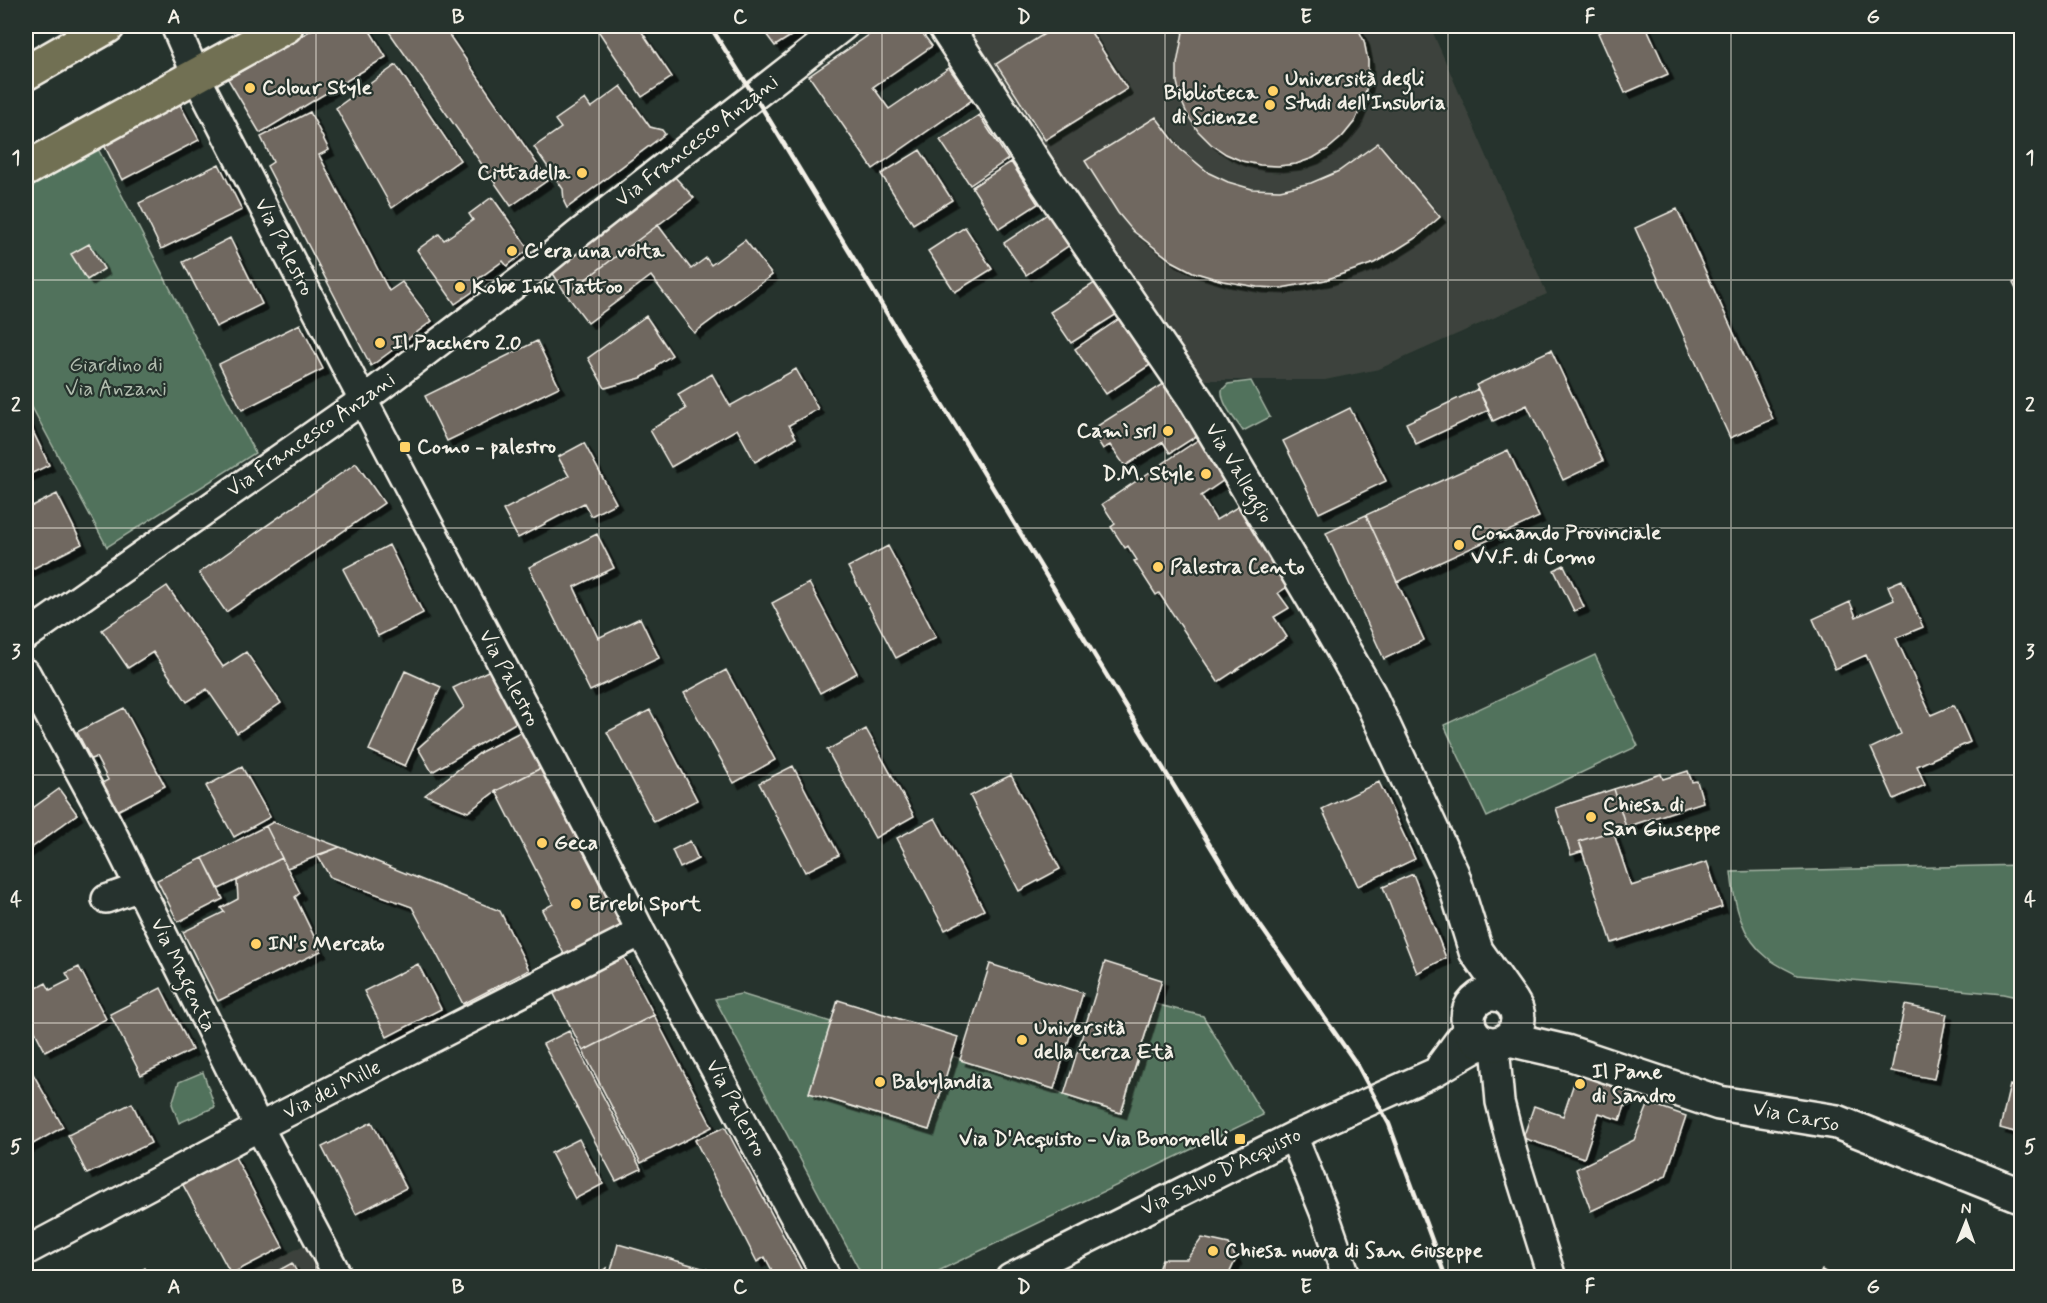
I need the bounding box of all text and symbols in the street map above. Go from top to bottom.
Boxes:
text: A [167,4,181,31]
text: B [452,4,465,31]
text: C [733,4,748,31]
text: D [1017,4,1031,31]
text: E [1300,4,1312,31]
text: F [1585,4,1596,31]
text: G [1866,4,1880,31]
place label: Università degli Studi dell'Insubria [1285,65,1446,117]
street label: Via Francesco Anzani [609,68,785,214]
place label: Colour Style [262,74,373,102]
place label: Biblioteca di Scienze [1164,79,1259,131]
marker: Colour Style [243,81,257,95]
marker: Università degli Studi dell'Insubria [1266,84,1280,98]
marker: Biblioteca di Scienze [1263,98,1277,112]
text: 1 [12,145,20,172]
text: 1 [2026,145,2034,172]
place label: Cittadella [477,159,571,187]
marker: Cittadella [575,166,589,180]
street label: Via Palestro [247,193,321,301]
place label: C'era una volta [524,237,666,265]
marker: C'era una volta [505,244,519,258]
place label: Kobe Ink Tattoo [472,273,623,301]
marker: Kobe Ink Tattoo [453,280,467,294]
place label: Il Pacchero 2.0 [392,329,522,357]
marker: Il Pacchero 2.0 [373,336,387,350]
park label: Giardino di Via Anzani [65,351,167,403]
street label: Via Francesco Anzani [221,366,401,504]
text: 2 [11,392,21,419]
text: 2 [2025,392,2035,419]
place label: Camì srl [1076,417,1156,445]
street label: Via Valleggio [1196,418,1280,529]
marker: Camì srl [1161,424,1175,438]
place label: Como - palestro [417,433,556,461]
marker: Como - palestro [398,440,412,454]
place label: D.M. Style [1102,460,1195,488]
marker: D.M. Style [1199,467,1213,481]
place label: Comando Provinciale VV.F. di Como [1471,519,1662,571]
marker: Comando Provinciale VV.F. di Como [1452,538,1466,552]
place label: Palestra Cento [1170,553,1305,581]
marker: Palestra Cento [1151,560,1165,574]
street label: Via Palestro [472,625,546,731]
text: 3 [11,639,21,666]
text: 3 [2025,639,2035,666]
place label: Chiesa di San Giuseppe [1603,791,1721,843]
marker: Chiesa di San Giuseppe [1584,810,1598,824]
place label: Geca [554,829,598,857]
marker: Geca [535,836,549,850]
text: 4 [10,887,22,914]
text: 4 [2024,887,2036,914]
place label: Errebi Sport [588,890,702,918]
marker: Errebi Sport [569,897,583,911]
street label: Via Magenta [142,913,223,1038]
place label: IN's Mercato [268,930,385,958]
marker: IN's Mercato [249,937,263,951]
place label: Università della terza Età [1034,1014,1174,1066]
marker: Università della terza Età [1015,1033,1029,1047]
street label: Via dei Mille [278,1053,386,1127]
street label: Via Palestro [699,1055,773,1161]
place label: Il Pane di Sandro [1592,1058,1676,1110]
place label: Babylandia [892,1068,993,1096]
marker: Babylandia [873,1075,887,1089]
marker: Il Pane di Sandro [1573,1077,1587,1091]
street label: Via Carso [1750,1095,1842,1139]
street label: Via Salvo D'Acquisto [1136,1121,1306,1223]
place label: Via D'Acquisto - Via Bonomelli [959,1125,1228,1153]
marker: Via D'Acquisto - Via Bonomelli [1233,1132,1247,1146]
text: 5 [10,1134,22,1161]
text: 5 [2024,1134,2036,1161]
north arrow [1936,1192,1996,1252]
text: N [1961,1198,1972,1219]
place label: Chiesa nuova di San Giuseppe [1225,1237,1483,1265]
marker: Chiesa nuova di San Giuseppe [1206,1244,1220,1258]
text: A [167,1274,181,1301]
text: B [452,1274,465,1301]
text: C [733,1274,748,1301]
text: D [1017,1274,1031,1301]
text: E [1300,1274,1312,1301]
text: F [1585,1274,1596,1301]
text: G [1866,1274,1880,1301]

